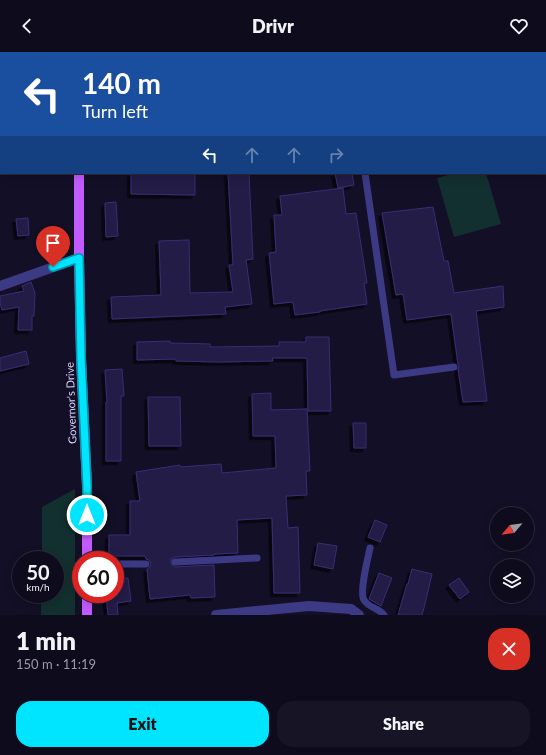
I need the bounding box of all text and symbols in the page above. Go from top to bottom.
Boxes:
icon: back [16,15,38,37]
text: Drivr [252,15,294,37]
icon: heart [508,15,530,37]
text: 140 m [82,66,161,100]
icon: left [16,68,68,120]
text: Turn left [82,100,148,122]
icon: left [199,144,221,166]
icon: ahead [241,144,263,166]
icon: ahead [283,144,305,166]
icon: right [325,144,347,166]
pin [36,226,70,267]
icon: arrive [42,232,64,254]
street label: Governor's Drive [63,362,78,444]
position arrow [66,494,108,536]
north arrow [490,507,534,551]
map controls [490,507,534,603]
speed limit sign: 60 [72,551,124,603]
button: layers [490,559,534,603]
text: 50 [26,560,50,584]
text: km/h [26,581,50,593]
text: 1 min [16,626,76,655]
button: close [488,628,530,670]
text: 150 m · 11:19 [16,656,96,672]
button: Exit [16,701,269,747]
button: Share [277,701,530,747]

